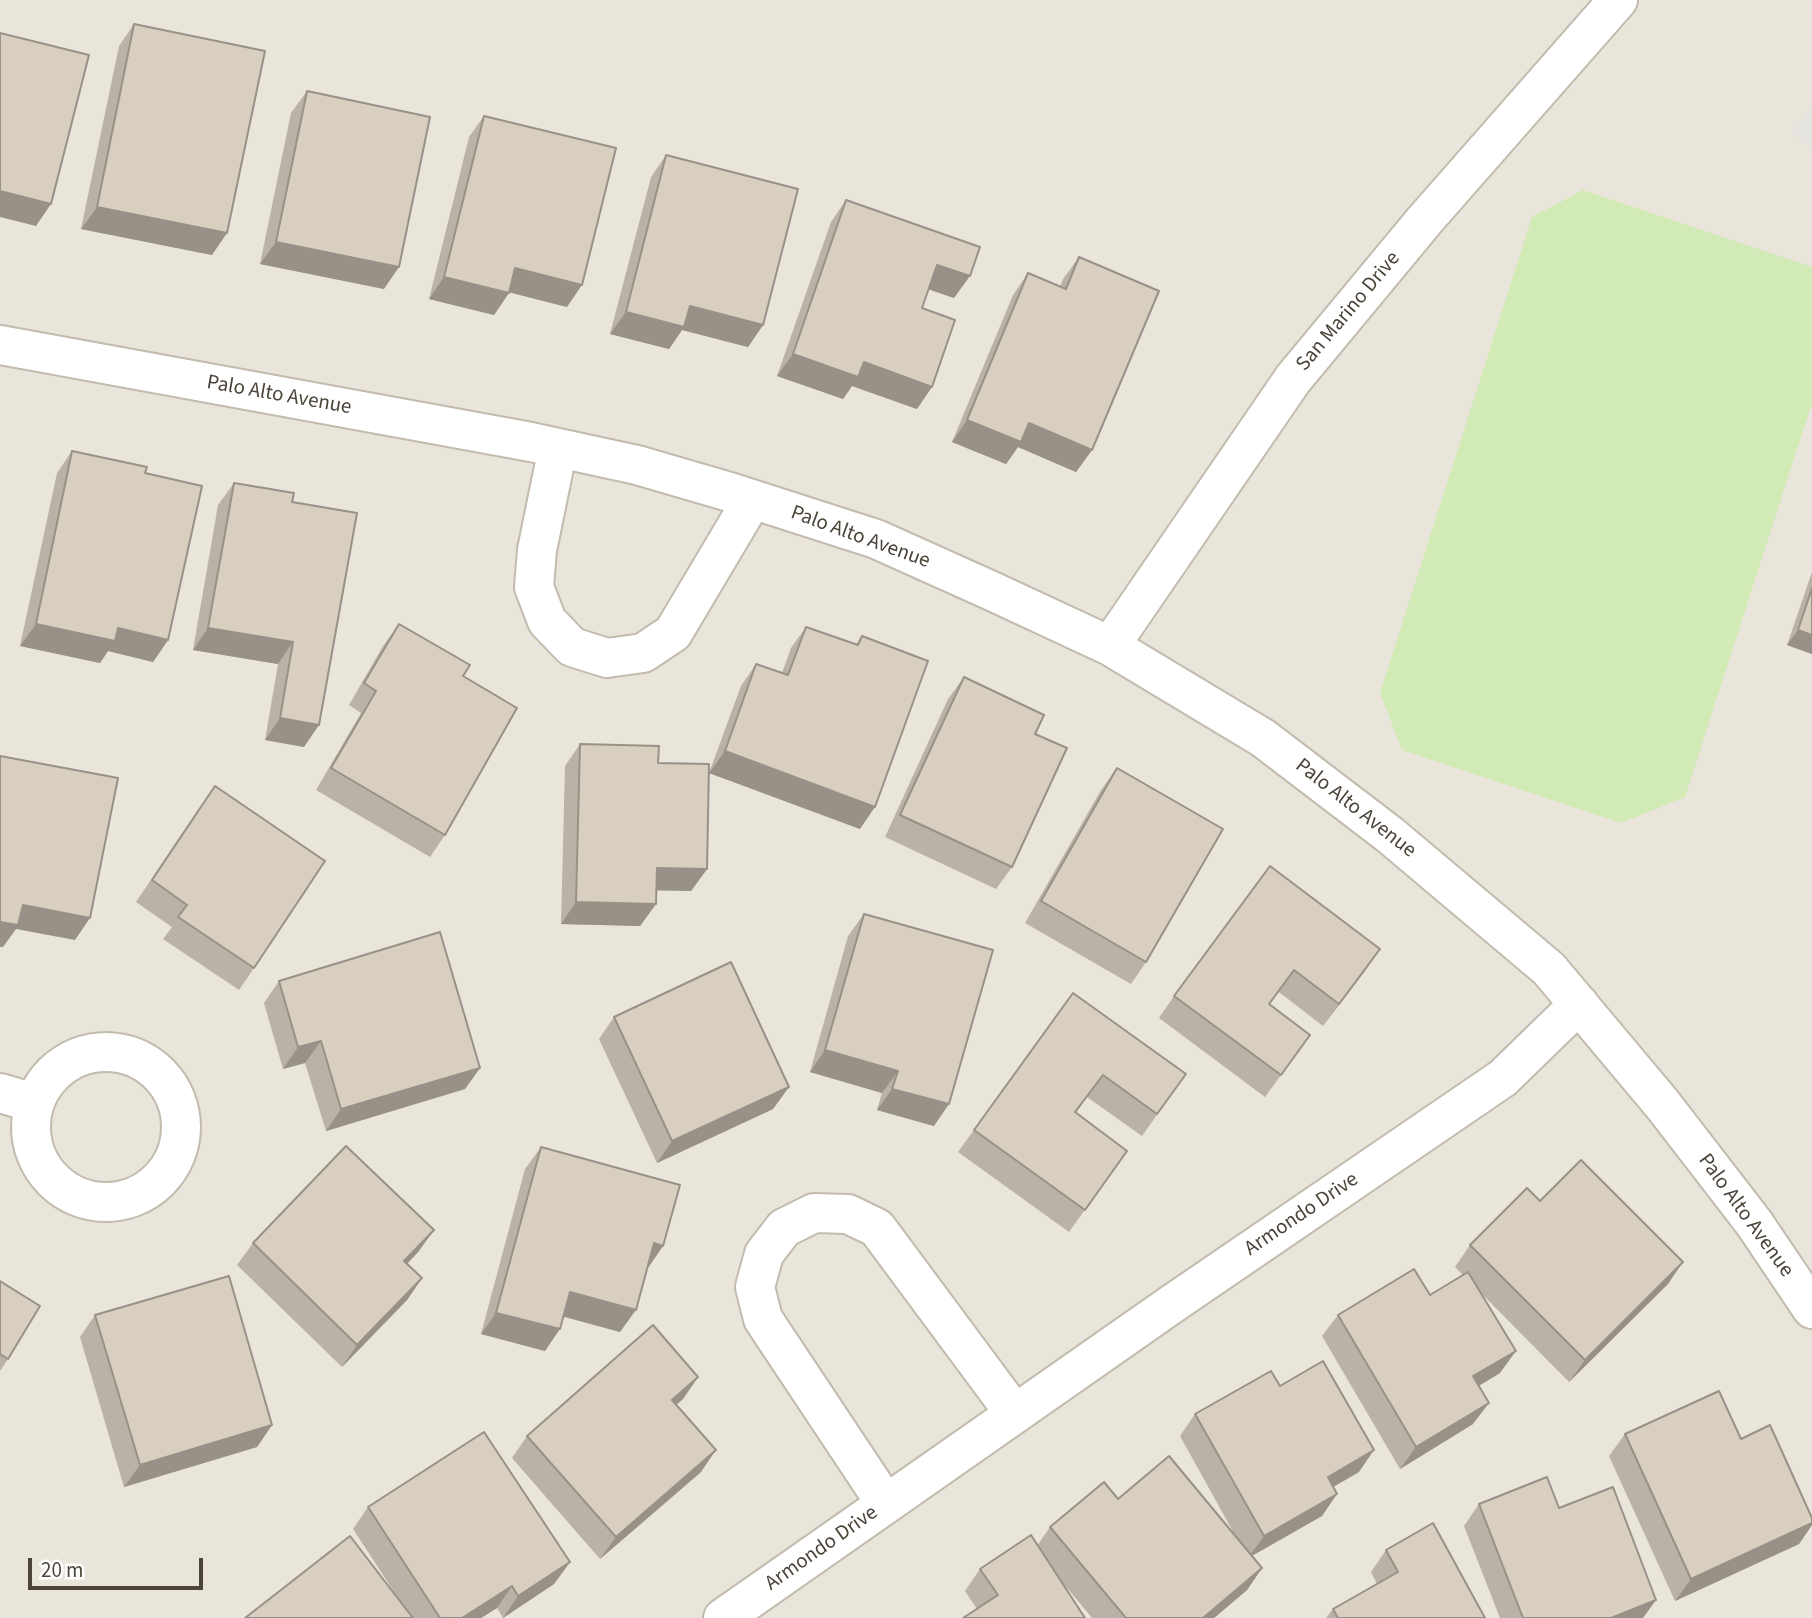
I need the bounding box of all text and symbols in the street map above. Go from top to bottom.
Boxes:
street label: San Marino Drive [1292,247,1406,377]
street label: Palo Alto Avenue [205,371,353,421]
street label: Palo Alto Avenue [787,501,933,575]
street label: Palo Alto Avenue [1290,754,1420,864]
street label: Palo Alto Avenue [1692,1149,1798,1283]
street label: Armondo Drive [1240,1168,1364,1262]
street label: Armondo Drive [761,1501,883,1597]
scale bar [32,1544,206,1588]
text: 20 m [41,1555,83,1585]

